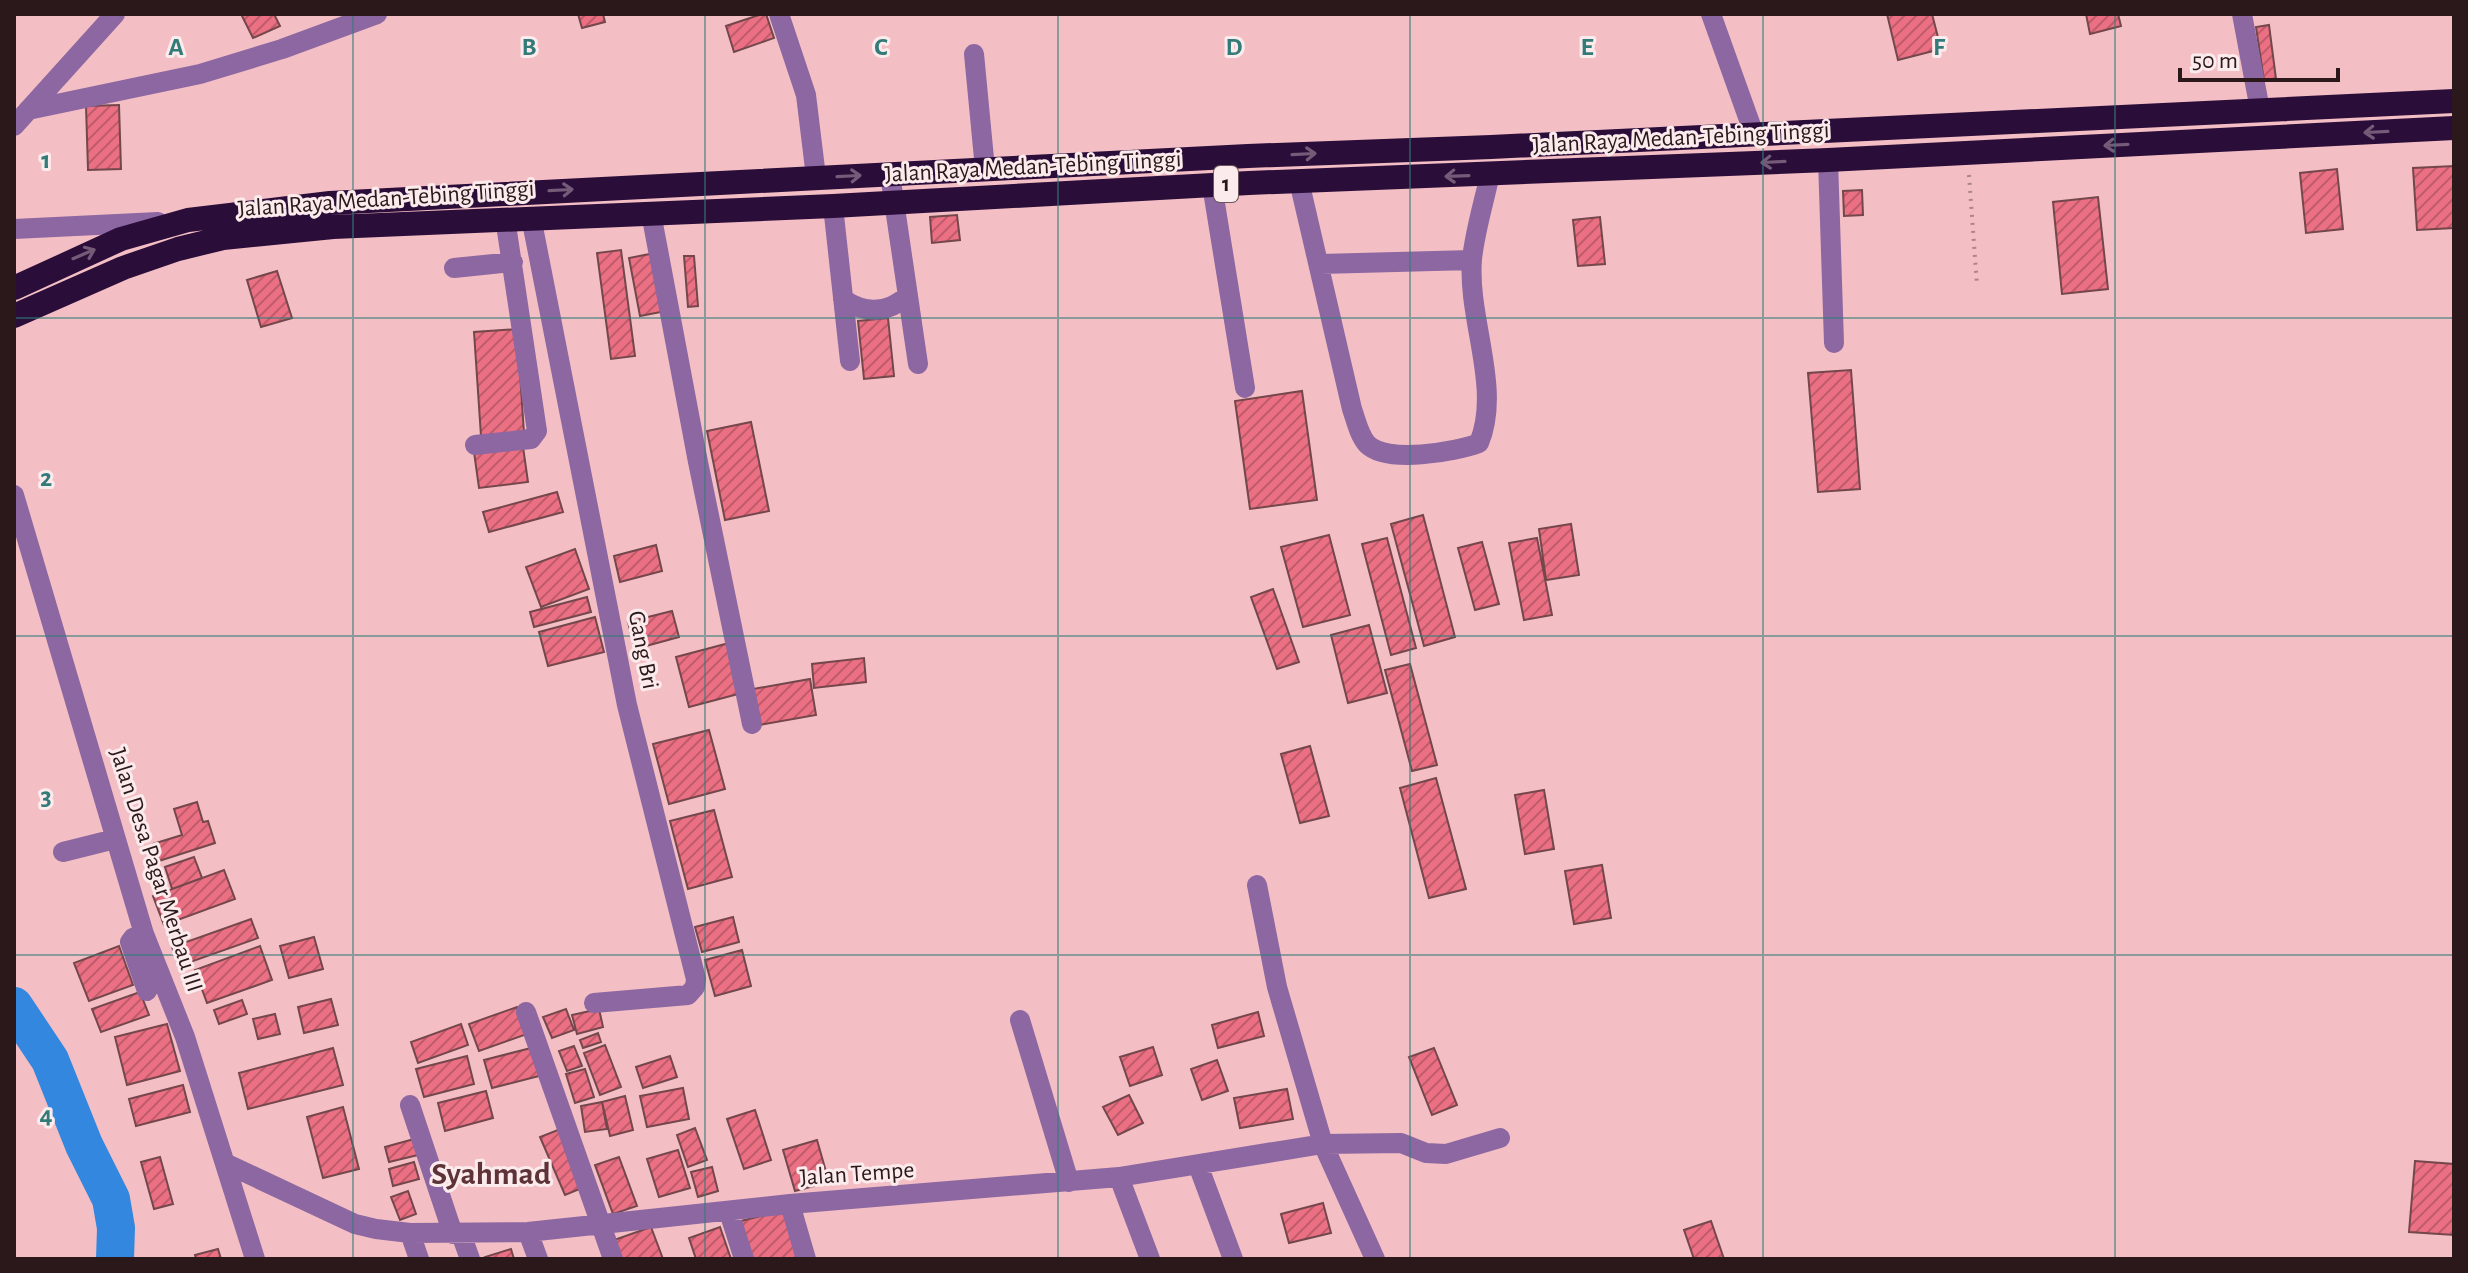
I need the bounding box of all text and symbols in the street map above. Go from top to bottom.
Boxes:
scale bar [2180,32,2338,82]
text: A [168,34,184,60]
text: B [521,34,537,60]
text: C [874,34,888,60]
text: D [1225,34,1243,60]
text: E [1580,34,1594,60]
text: F [1933,34,1946,60]
text: 50 m [2192,49,2238,73]
street label: Jalan Raya Medan-Tebing Tinggi [1532,118,1830,158]
one-way arrow [2363,124,2390,139]
one-way arrow [2103,138,2130,153]
one-way arrow [1290,146,1317,161]
text: 1 [41,147,51,173]
street label: Jalan Raya Medan-Tebing Tinggi [884,147,1182,187]
one-way arrow [1760,155,1787,170]
road number: 1 [1214,166,1238,202]
one-way arrow [835,168,862,183]
one-way arrow [1444,168,1471,183]
street label: Jalan Raya Medan-Tebing Tinggi [237,177,535,221]
one-way arrow [547,182,574,197]
one-way arrow [71,246,96,261]
text: 2 [40,465,52,491]
street label: Gang Bri [624,609,662,691]
street label: Jalan Desa Pagar Merbau III [105,745,207,995]
text: 3 [40,784,52,810]
text: 4 [39,1102,53,1128]
district label: Syahmad [431,1158,551,1190]
street label: Jalan Tempe [799,1158,915,1190]

